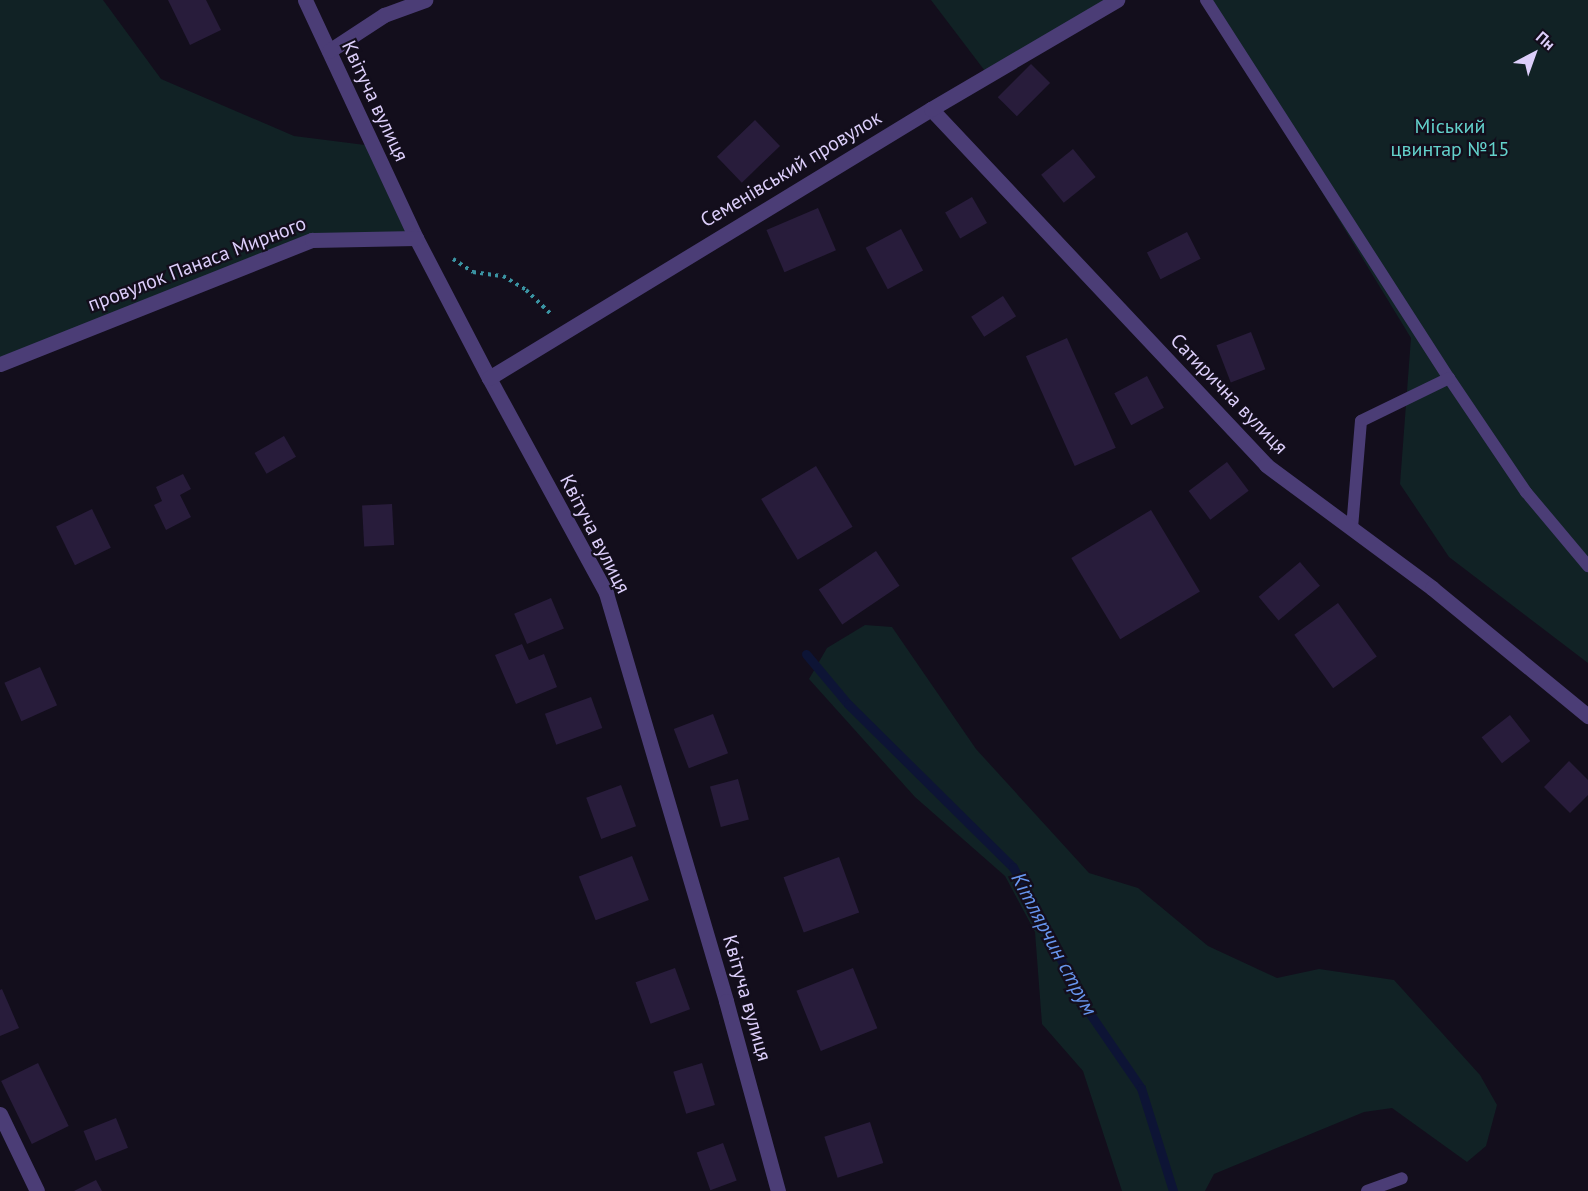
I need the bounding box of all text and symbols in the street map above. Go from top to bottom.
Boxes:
north arrow [1504,24,1564,84]
text: Пн [1532,27,1559,54]
street label: Квітуча вулиця [337,37,413,165]
street label: Семенівський провулок [696,105,886,233]
park label: Міський цвинтар №15 [1391,114,1509,161]
street label: провулок Панаса Мирного [84,211,310,317]
street label: Сатирична вулиця [1165,329,1293,459]
street label: Квітуча вулиця [555,470,635,598]
water label: Кітлярчин струм [1006,868,1102,1020]
street label: Квітуча вулиця [718,932,776,1064]

